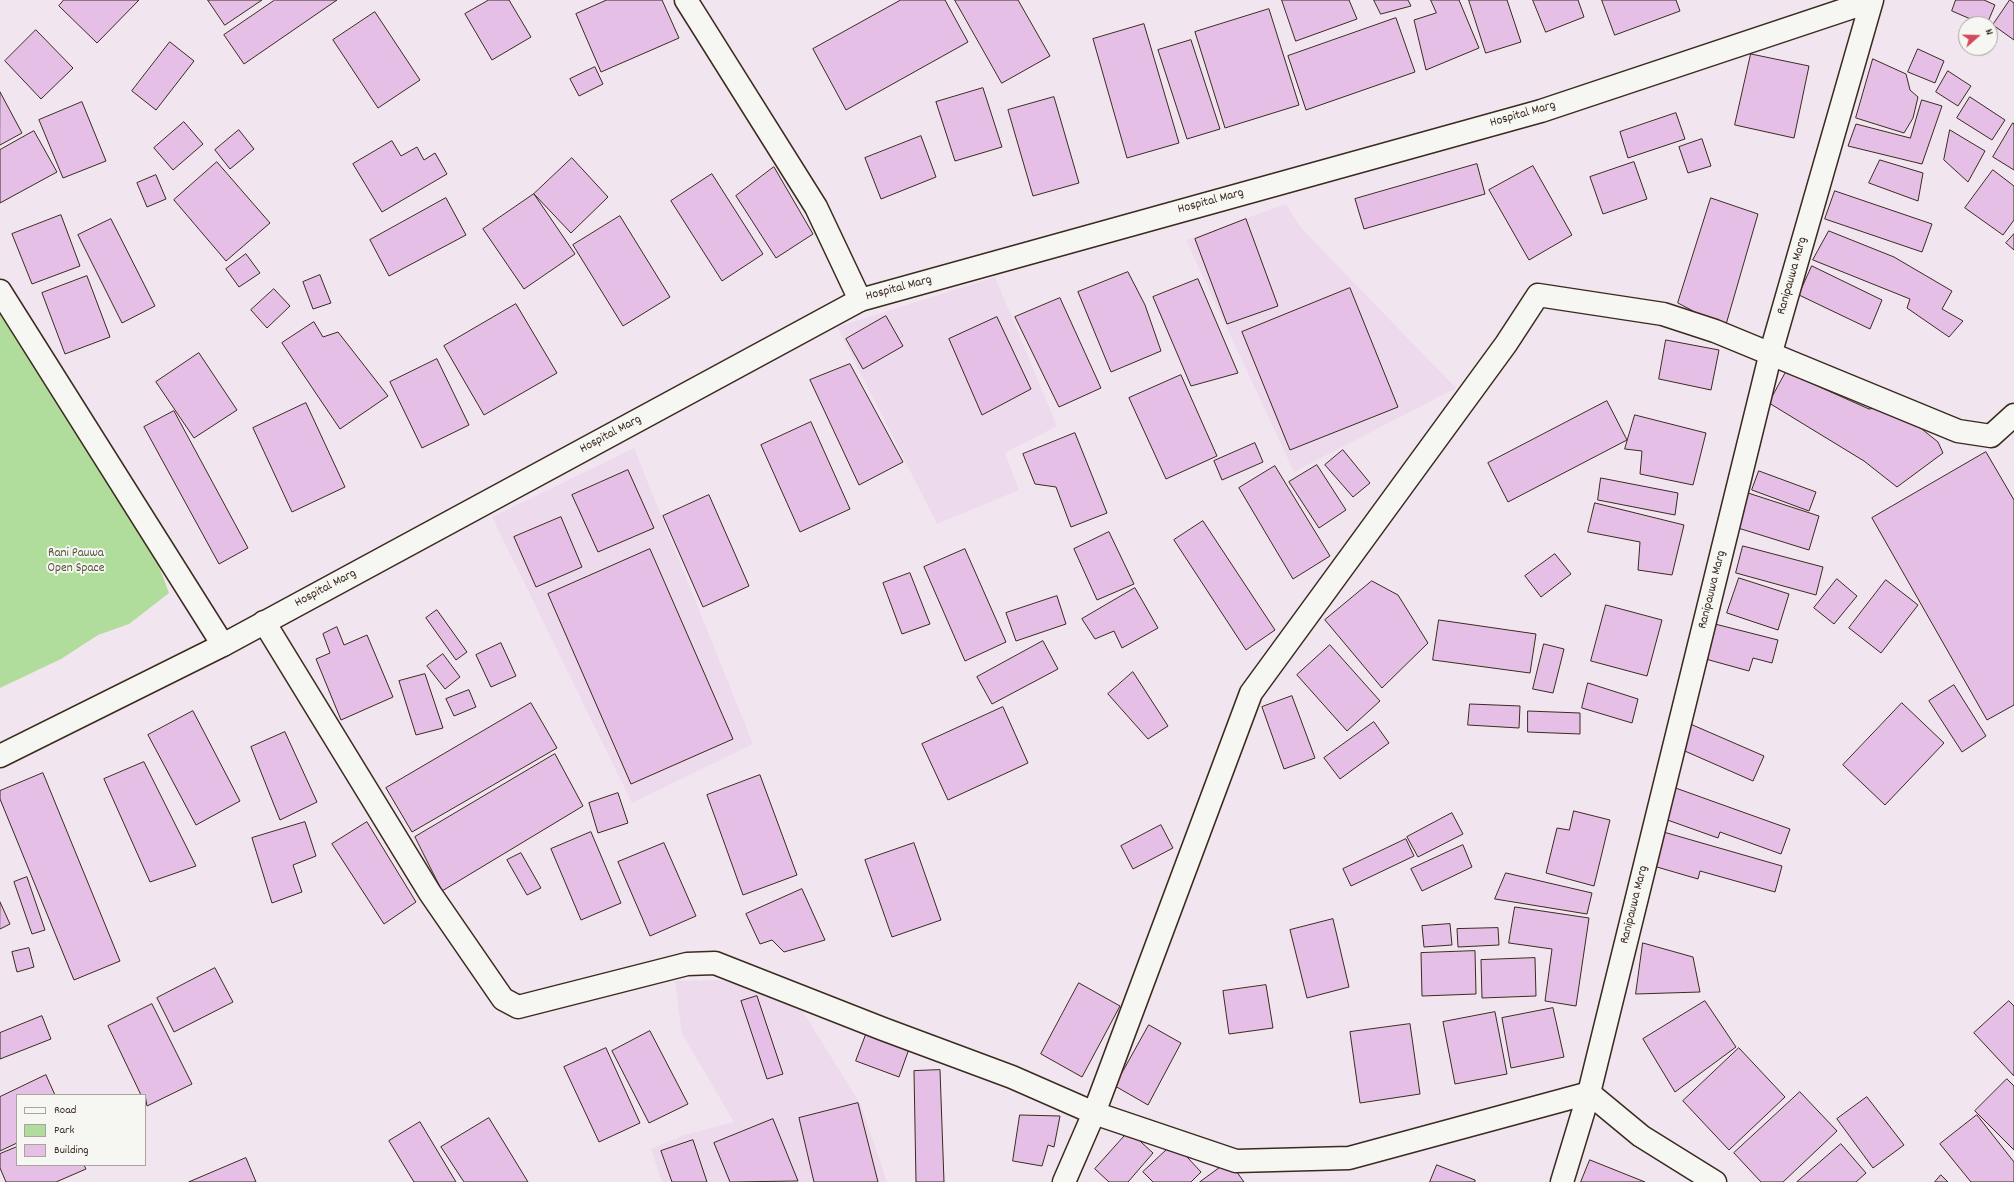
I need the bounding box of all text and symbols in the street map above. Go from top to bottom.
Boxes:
north arrow [1958,16,1998,56]
text: N [1980,27,1997,38]
street label: Hospital Marg [1488,98,1558,132]
street label: Hospital Marg [1176,186,1246,218]
street label: Ranipauwa Marg [1774,235,1812,317]
street label: Hospital Marg [864,273,934,305]
street label: Hospital Marg [578,412,644,458]
park label: Rani Pauwa Open Space [48,546,104,577]
street label: Ranipauwa Marg [1696,549,1730,631]
street label: Hospital Marg [293,566,359,612]
street label: Ranipauwa Marg [1618,864,1652,946]
legend [16,1094,146,1166]
text: Road [54,1102,76,1119]
text: Park [54,1122,74,1139]
text: Building [54,1142,89,1159]

